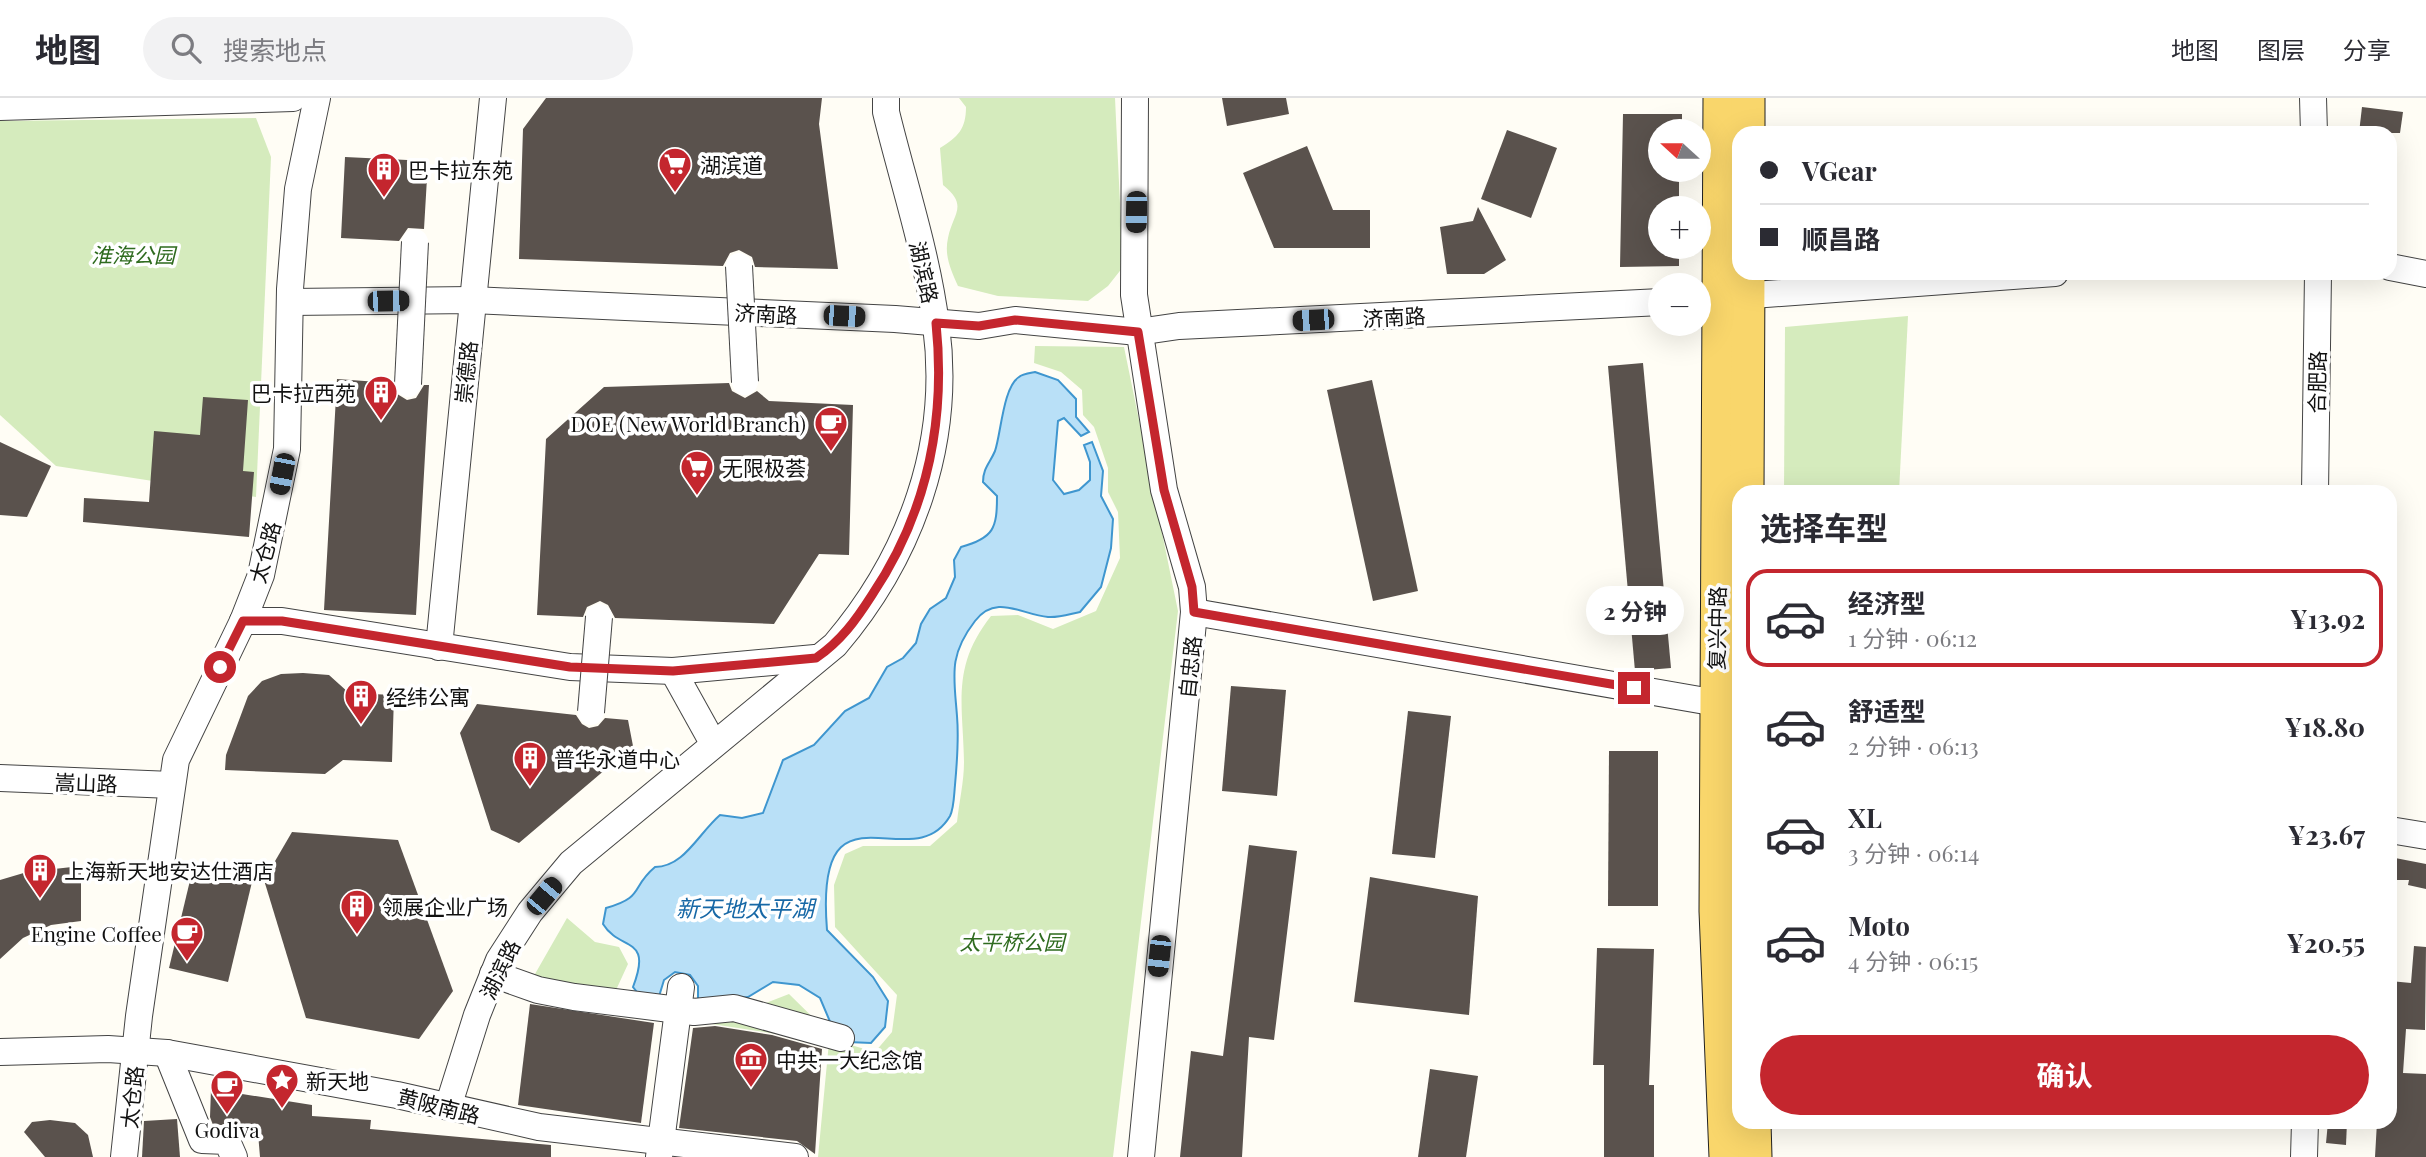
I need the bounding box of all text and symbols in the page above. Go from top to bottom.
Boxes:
search box [143,17,633,80]
text: 地图 [35,26,101,70]
icon: search [167,29,205,67]
text: 搜索地点 [223,32,327,67]
text: 地图 [2171,33,2219,65]
text: 图层 [2257,33,2305,65]
text: 分享 [2343,33,2391,65]
north arrow [1648,119,1712,182]
map controls [1648,119,1711,336]
supermarket icon: 湖滨道 [656,145,694,194]
building icon: 巴卡拉东苑 [365,150,403,199]
place label: 湖滨道 [700,150,763,178]
text: VGear [1802,153,1877,188]
place label: 巴卡拉东苑 [408,155,513,183]
car [1126,191,1147,233]
button: + [1648,196,1711,259]
text: 顺昌路 [1802,221,1880,256]
street label: 湖滨路 [904,238,946,306]
park label: 淮海公园 [91,240,178,268]
button: − [1648,273,1711,336]
car [367,290,410,312]
street label: 济南路 [734,297,798,329]
street label: 济南路 [1362,300,1426,332]
car [823,304,866,328]
car [1292,308,1335,332]
street label: 崇德路 [448,339,482,405]
street label: 合肥路 [2301,350,2331,414]
building icon: 巴卡拉西苑 [362,373,400,422]
place label: 巴卡拉西苑 [251,378,356,406]
cafe icon: DOE (New World Branch) [812,404,850,453]
place label: DOE (New World Branch) [570,409,806,437]
supermarket icon: 无限极荟 [678,448,716,497]
car [268,451,297,497]
place label: 无限极荟 [722,453,806,481]
text: 选择车型 [1760,505,1888,548]
street label: 太仓路 [242,518,286,586]
text: 经济型 [1848,585,1926,620]
street label: 复兴中路 [1701,586,1731,670]
callout: 2 分钟 [1585,587,1683,636]
icon: car [1764,587,1827,650]
text: 2 分钟 [1603,595,1667,626]
text: ¥13.92 [2290,601,2365,636]
text: 1 分钟 · 06:12 [1848,622,1977,653]
street label: 自忠路 [1172,634,1206,700]
route start [204,651,236,683]
route end [1618,672,1650,704]
building icon: 经纬公寓 [342,677,380,726]
place label: 经纬公寓 [386,682,470,710]
text: 舒适型 [1848,693,1926,728]
icon: car [1764,695,1827,758]
text: ¥18.80 [2284,709,2365,744]
text: 2 分钟 · 06:13 [1848,730,1979,761]
building icon: 普华永道中心 [511,739,549,788]
place label: 普华永道中心 [554,744,680,772]
street label: 嵩山路 [54,767,118,797]
text: XL [1848,800,1882,835]
icon: car [1764,803,1827,866]
text: ¥23.67 [2288,817,2365,852]
text: 3 分钟 · 06:14 [1848,837,1979,868]
building icon: 上海新天地安达仕酒店 [21,851,59,900]
place label: 上海新天地安达仕酒店 [64,856,274,884]
car [523,873,566,919]
building icon: 领展企业广场 [338,887,376,936]
place label: 领展企业广场 [382,892,508,920]
water label: 新天地太平湖 [676,892,817,923]
text: Moto [1848,908,1910,943]
icon: car [1764,911,1827,974]
cafe icon: Engine Coffee [168,914,206,963]
place label: Engine Coffee [31,919,162,947]
text: ¥20.55 [2286,925,2365,960]
park label: 太平桥公园 [960,927,1067,955]
car [1147,934,1172,978]
street label: 湖滨路 [473,935,525,1003]
text: 4 分钟 · 06:15 [1848,945,1978,976]
button: 确认 [1760,1035,2369,1115]
museum icon: 中共一大纪念馆 [732,1040,770,1089]
place label: 中共一大纪念馆 [776,1045,923,1073]
place icon: 新天地 [263,1061,301,1110]
street label: 太仓路 [114,1064,148,1130]
place label: 新天地 [306,1066,369,1094]
cafe icon: Godiva [208,1067,246,1116]
street label: 黄陂南路 [395,1081,483,1129]
place label: Godiva [194,1115,260,1143]

